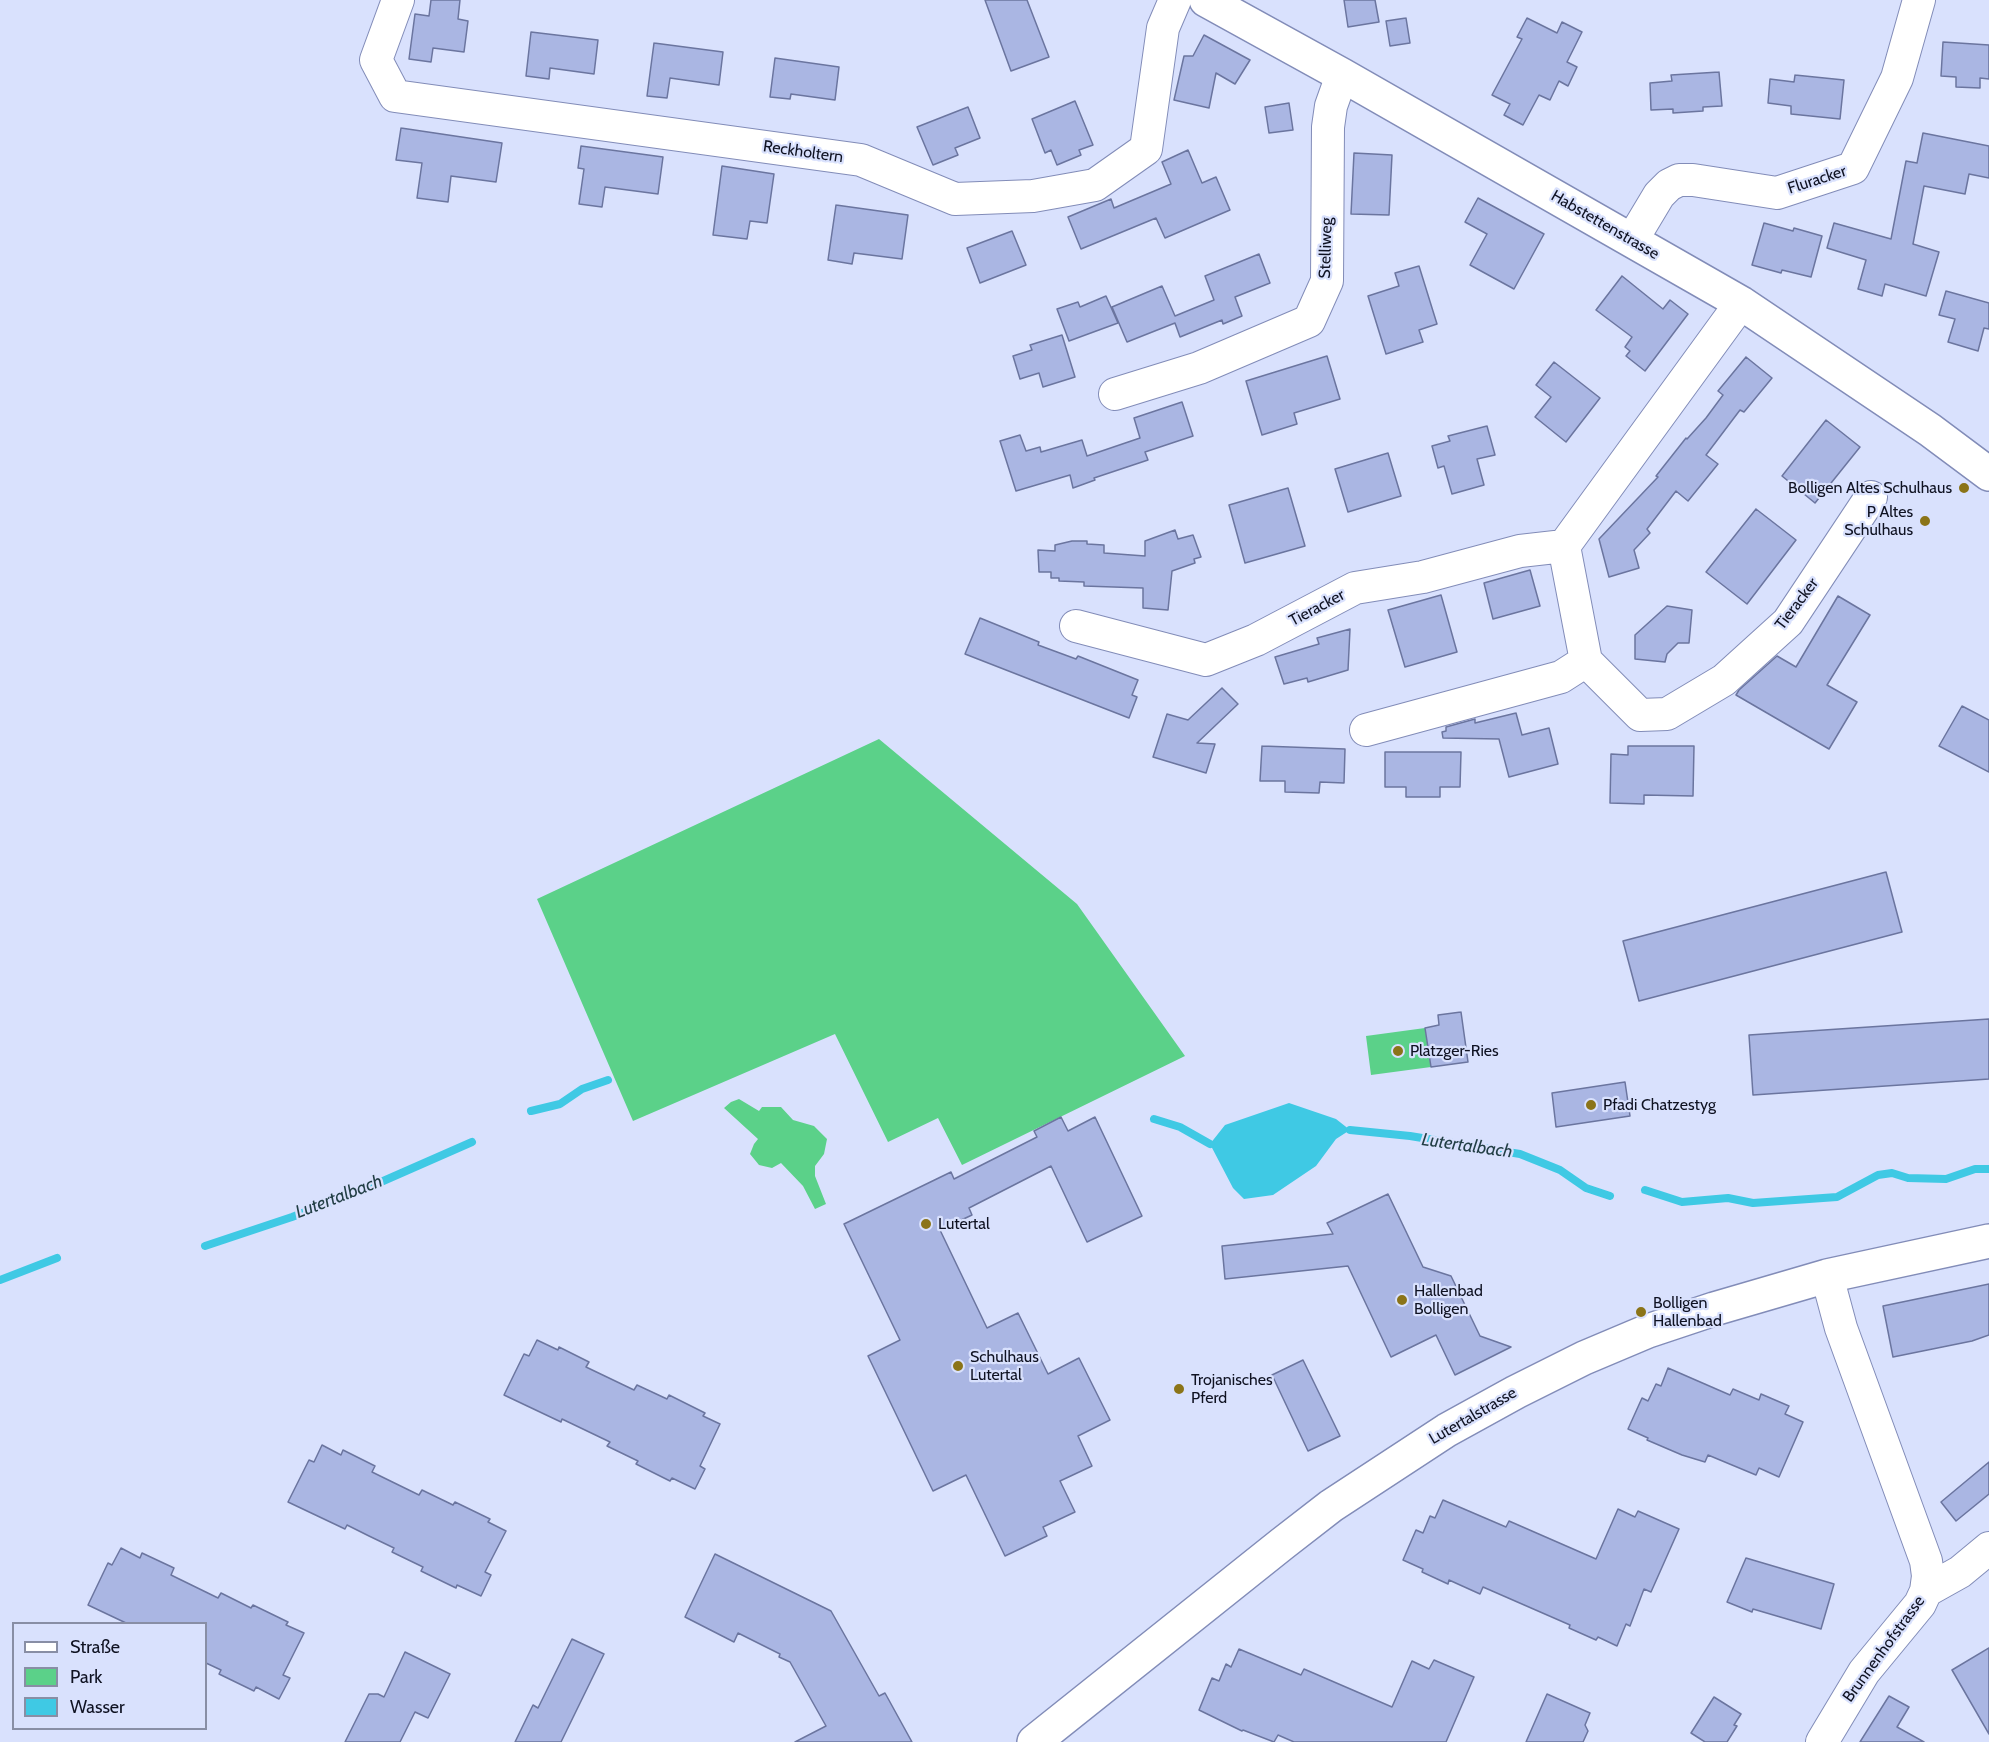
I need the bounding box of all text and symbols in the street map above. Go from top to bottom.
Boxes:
street label: Reckholtern [762,137,844,167]
street label: Fluracker [1785,162,1849,198]
street label: Habstettenstrasse [1547,186,1663,264]
street label: Stelliweg [1315,217,1337,279]
place label: Bolligen Altes Schulhaus [1788,478,1952,498]
marker: Bolligen Altes Schulhaus [1957,481,1971,495]
place label: P Altes Schulhaus [1844,502,1913,540]
marker: P Altes Schulhaus [1918,514,1932,528]
street label: Tieracker [1771,574,1823,634]
street label: Tieracker [1286,585,1348,631]
place label: Platzger-Ries [1410,1041,1499,1061]
marker: Platzger-Ries [1391,1044,1405,1058]
place label: Pfadi Chatzestyg [1603,1095,1716,1115]
marker: Pfadi Chatzestyg [1584,1098,1598,1112]
water label: Lutertalbach [1420,1129,1514,1163]
water label: Lutertalbach [293,1171,385,1223]
place label: Lutertal [938,1214,990,1234]
marker: Lutertal [919,1217,933,1231]
place label: Hallenbad Bolligen [1414,1281,1483,1319]
marker: Hallenbad Bolligen [1395,1293,1409,1307]
place label: Bolligen Hallenbad [1653,1293,1722,1331]
marker: Bolligen Hallenbad [1634,1305,1648,1319]
place label: Schulhaus Lutertal [970,1347,1039,1385]
marker: Schulhaus Lutertal [951,1359,965,1373]
place label: Trojanisches Pferd [1191,1370,1273,1408]
marker: Trojanisches Pferd [1172,1382,1186,1396]
street label: Lutertalstrasse [1426,1383,1520,1449]
street label: Brunnenhofstrasse [1839,1592,1929,1706]
legend [12,1622,207,1730]
text: Straße [70,1636,120,1658]
text: Park [70,1666,102,1688]
text: Wasser [70,1696,125,1718]

